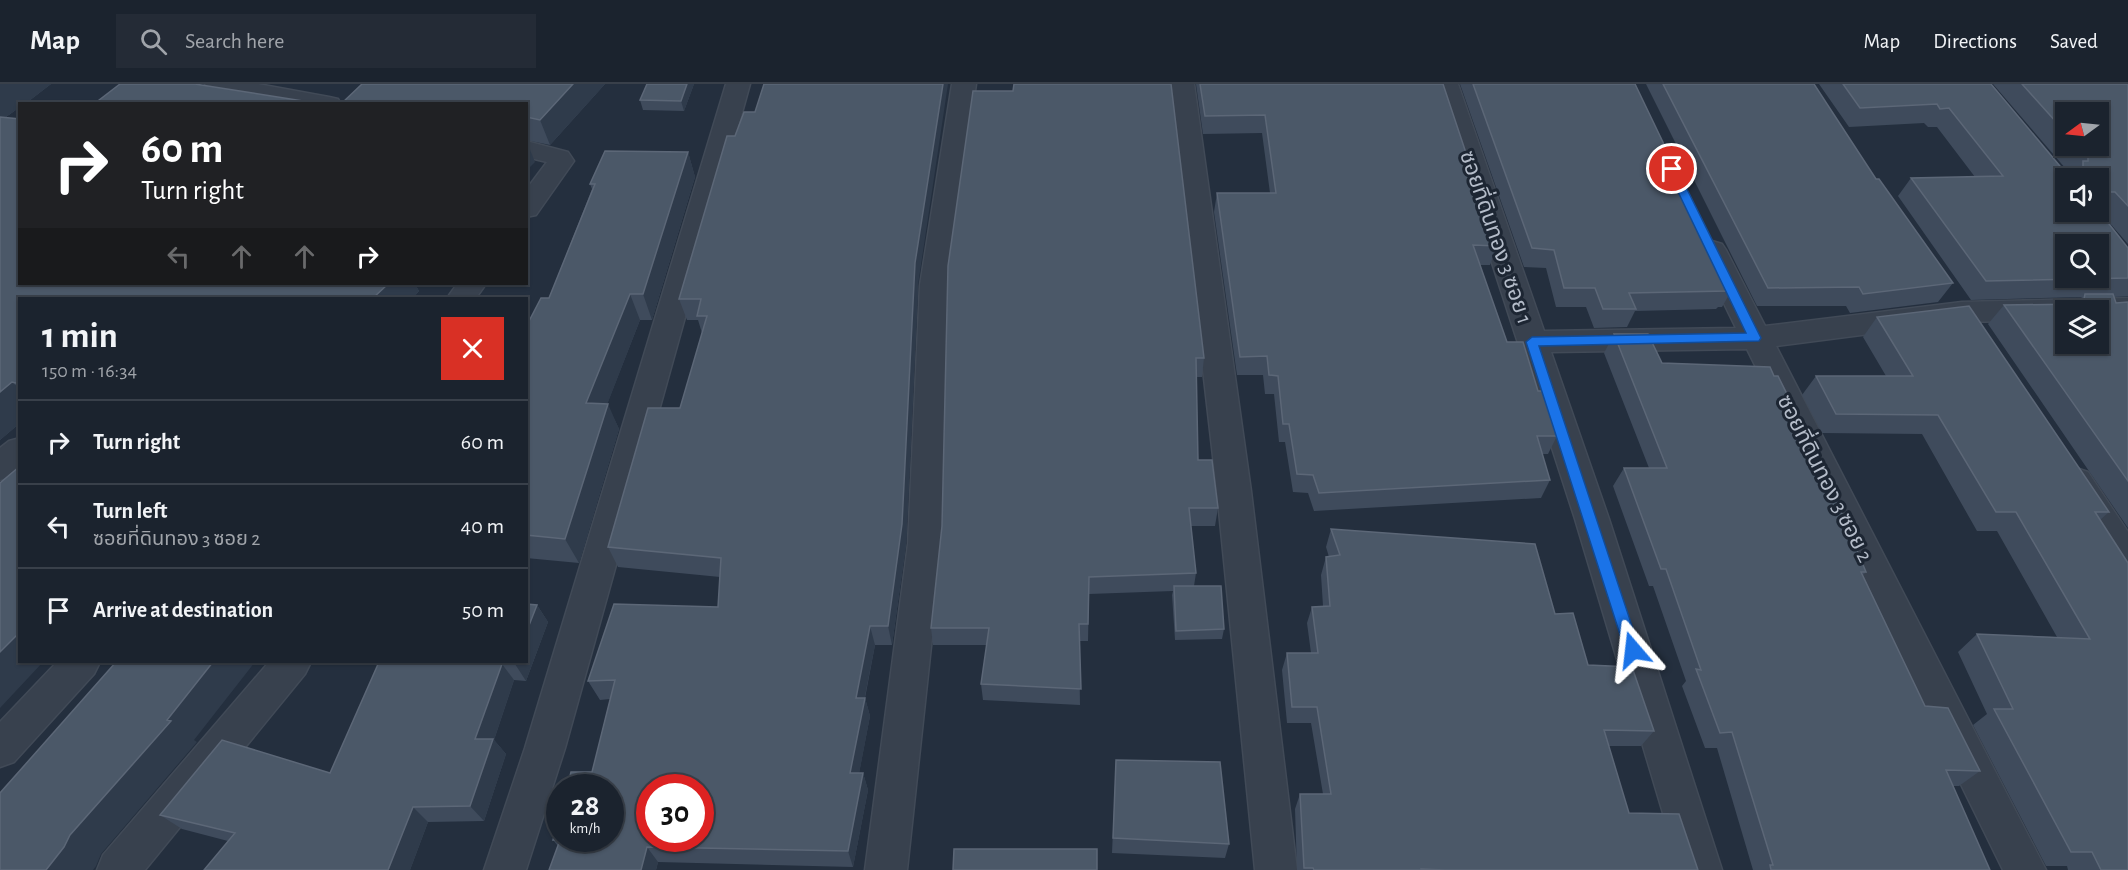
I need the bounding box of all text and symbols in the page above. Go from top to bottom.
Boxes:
search box [116,14,536,68]
icon: search [137,25,170,58]
text: Map [30,27,80,55]
text: Search here [185,30,284,52]
text: Map [1864,31,1900,52]
text: Directions [1933,31,2017,52]
text: Saved [2050,31,2098,52]
north arrow [2055,102,2109,156]
map controls [2055,102,2109,354]
icon: right [42,126,120,204]
text: 60 m [141,128,223,170]
pin [1646,143,1697,194]
street label: ซอยที่ดินทอง 3 ซอย 1 [1456,146,1541,327]
icon: arrive [1655,152,1688,185]
button: sound [2055,168,2109,222]
text: Turn right [141,177,244,204]
button: search [2055,234,2109,288]
icon: left [162,240,195,273]
icon: ahead [225,240,258,273]
icon: ahead [288,240,321,273]
icon: right [351,240,384,273]
button: layers [2055,300,2109,354]
button: close [441,317,504,380]
text: 1 min [42,318,118,354]
text: 150 m · 16:34 [42,361,137,381]
street label: ซอยที่ดินทอง 3 ซอย 2 [1774,389,1881,565]
icon: right [42,426,75,459]
text: Turn right [93,431,180,453]
text: 60 m [461,431,504,453]
text: Turn left [93,500,167,522]
icon: left [42,510,75,543]
text: 40 m [461,515,504,537]
text: ซอยที่ดินทอง 3 ซอย 2 [93,529,260,549]
icon: arrive [42,594,75,627]
text: Arrive at destination [93,599,273,621]
text: 50 m [462,599,504,621]
position arrow [1601,618,1665,682]
speed limit sign: 30 [636,774,714,852]
text: 28 [571,791,599,821]
text: km/h [570,821,600,836]

